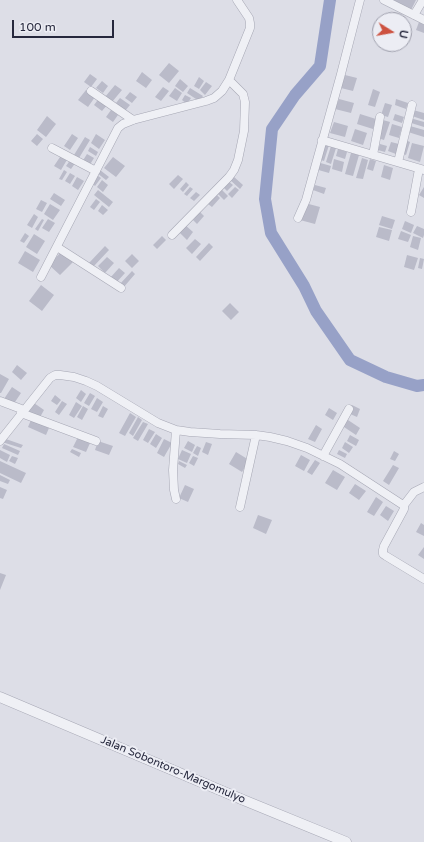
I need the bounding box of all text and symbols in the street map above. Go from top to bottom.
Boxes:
scale bar [14,12,116,38]
north arrow [372,12,412,52]
text: 100 m [19,20,56,34]
text: U [396,29,410,40]
street label: Jalan Sobontoro-Margomulyo [99,733,247,807]

